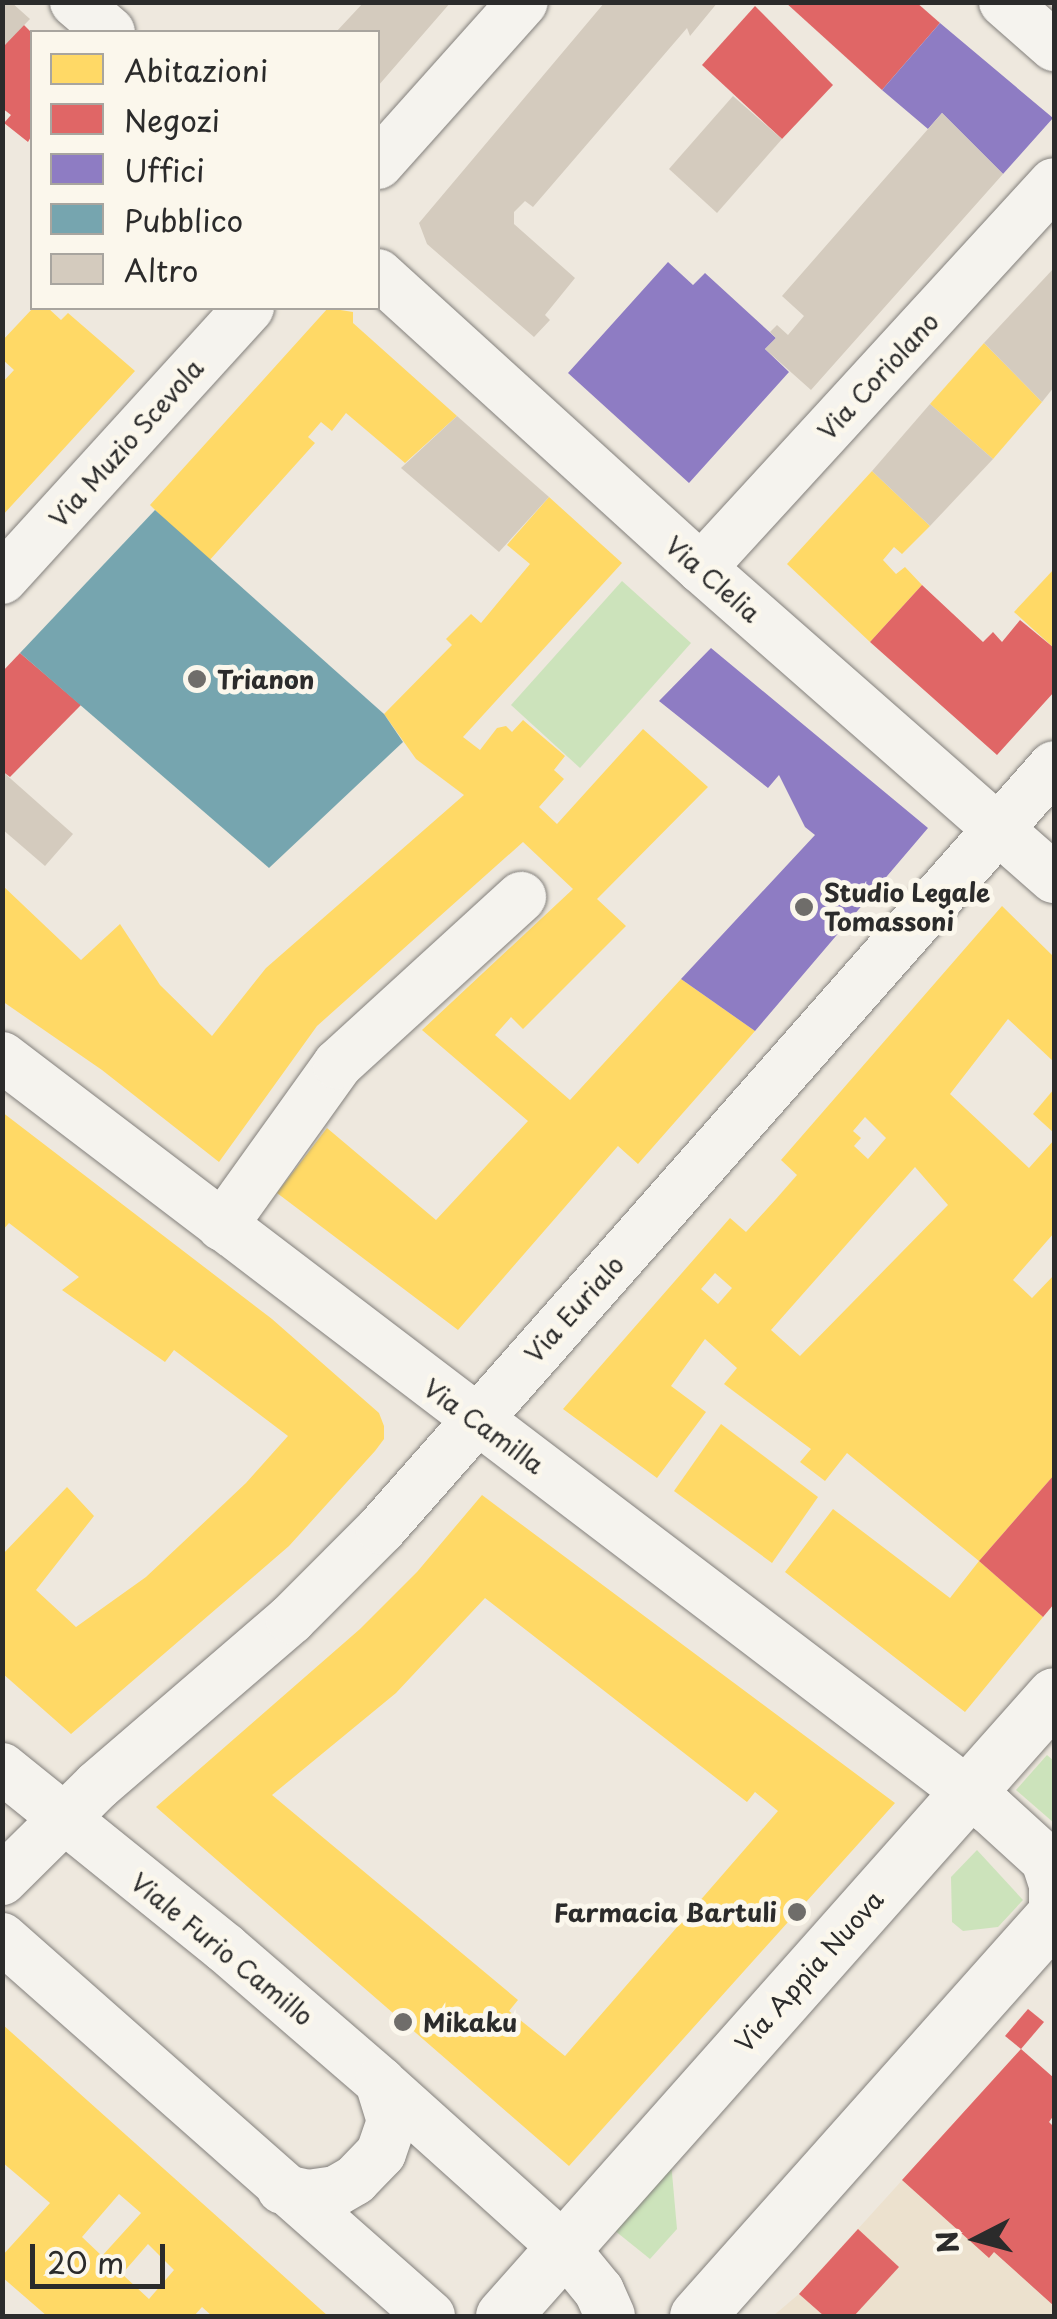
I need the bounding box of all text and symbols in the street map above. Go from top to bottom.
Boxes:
legend [30,30,380,310]
text: Abitazioni [124,47,268,92]
text: Negozi [124,97,220,142]
text: Uffici [124,147,205,192]
text: Pubblico [124,197,243,242]
text: Altro [124,247,198,292]
street label: Via Coriolano [811,306,945,446]
street label: Via Muzio Scevola [43,353,209,533]
street label: Via Clelia [659,530,767,628]
place label: Trianon [217,664,314,694]
marker: Trianon [186,668,208,690]
place label: Studio Legale Tomassoni [824,878,991,937]
marker: Studio Legale Tomassoni [793,896,815,918]
street label: Via Eurialo [518,1250,630,1368]
street label: Via Camilla [418,1372,550,1480]
street label: Viale Furio Camillo [123,1865,321,2033]
street label: Via Appia Nuova [729,1884,889,2058]
place label: Farmacia Bartuli [554,1897,777,1927]
marker: Farmacia Bartuli [786,1901,808,1923]
place label: Mikaku [423,2007,517,2037]
marker: Mikaku [392,2011,414,2033]
north arrow [927,2189,1027,2289]
scale bar [35,2224,170,2286]
text: N [924,2229,969,2255]
text: 20 m [47,2239,124,2284]

